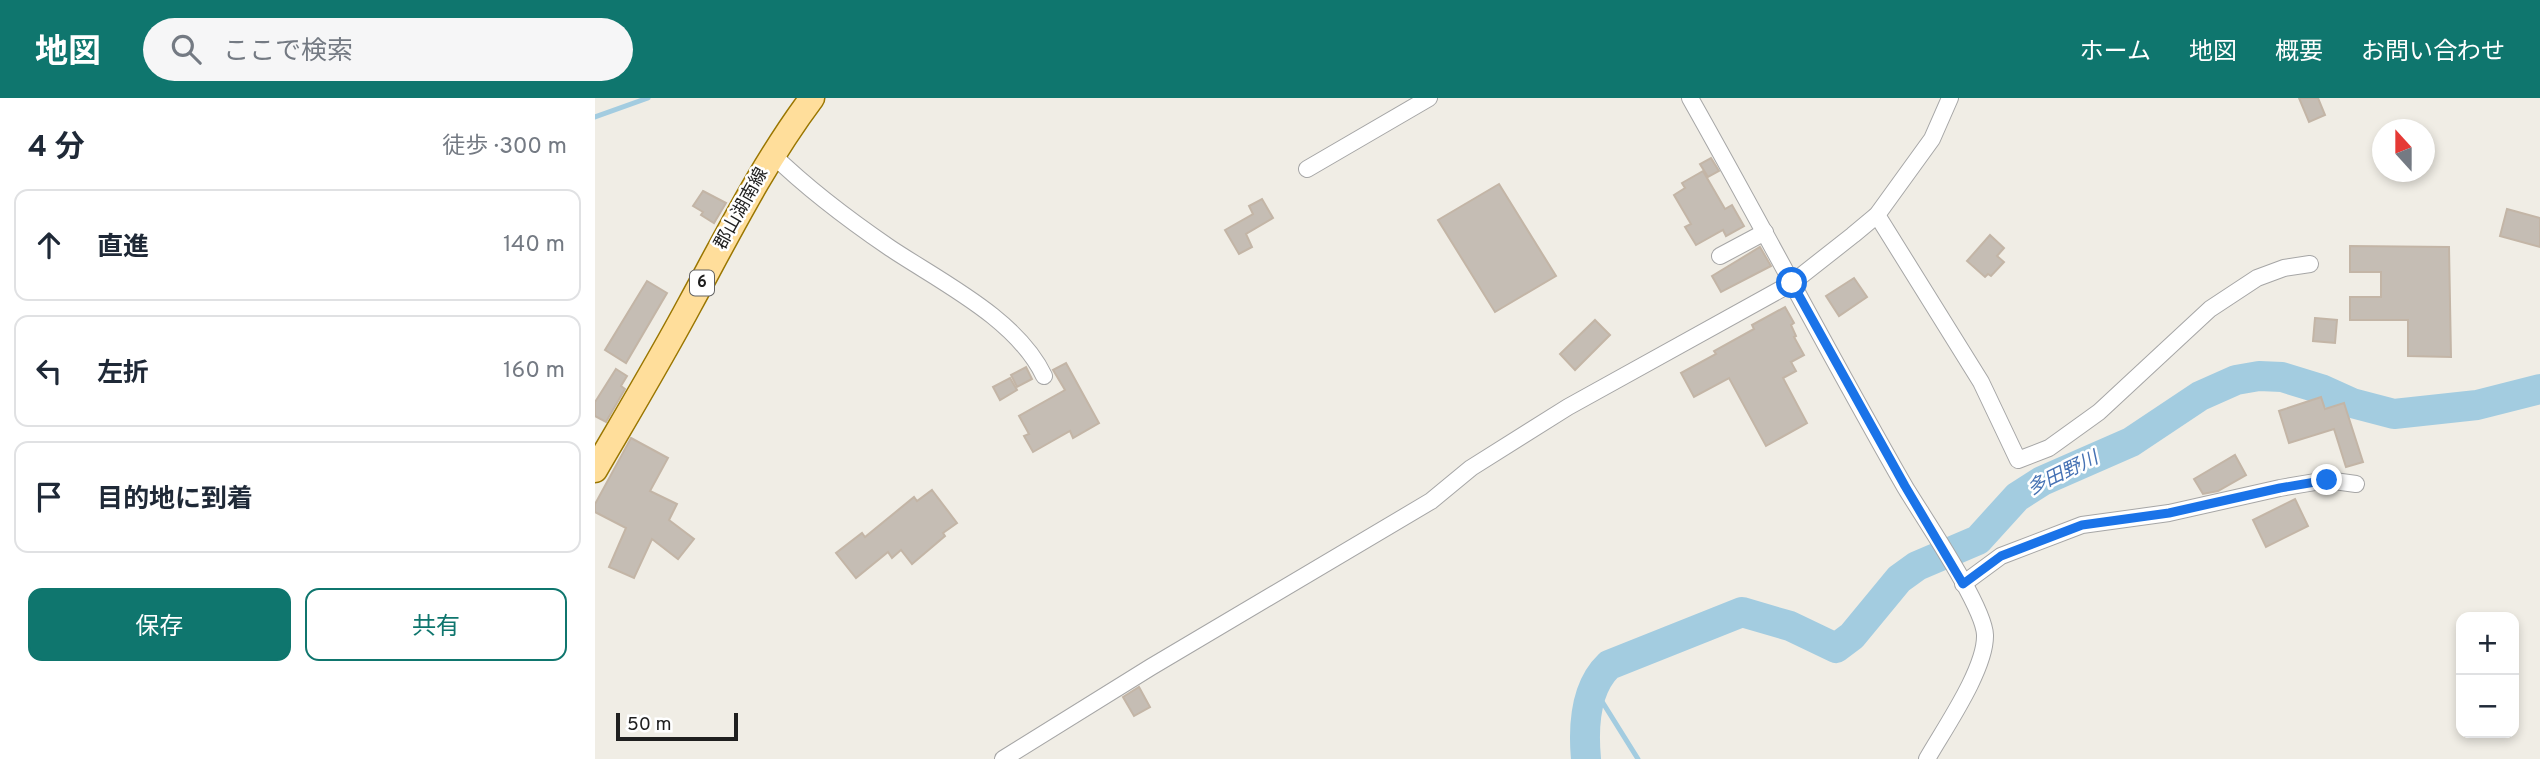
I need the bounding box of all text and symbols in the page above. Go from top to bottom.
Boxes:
search box [143,18,633,81]
icon: search [167,30,205,68]
text: 地図 [35,33,101,75]
text: ここで検索 [223,36,353,69]
text: ホーム [2080,38,2151,68]
text: 地図 [2189,38,2237,68]
text: 概要 [2275,38,2323,68]
text: お問い合わせ [2361,38,2505,68]
north arrow [2372,119,2435,182]
text: 4 分 [28,130,85,167]
text: 徒歩 · 300 m [442,133,567,162]
street label: 郡山湖南線 [710,164,774,254]
icon: ahead [30,226,68,264]
text: 140 m [503,231,565,260]
text: 直進 [97,232,149,265]
route start [1776,267,1807,298]
road number: 6 [690,270,714,295]
icon: left [30,352,68,390]
text: 160 m [503,357,565,386]
text: 左折 [97,358,149,391]
water label: 多田野川 [2024,446,2104,501]
route end [2311,464,2342,495]
icon: arrive [30,478,68,516]
text: 目的地に到着 [97,484,253,517]
button: 保存 [28,588,291,661]
button: 共有 [305,588,567,661]
map controls [2456,612,2519,738]
button: + [2456,612,2519,675]
button: − [2456,675,2519,738]
scale bar [616,710,739,742]
text: 50 m [627,713,672,737]

